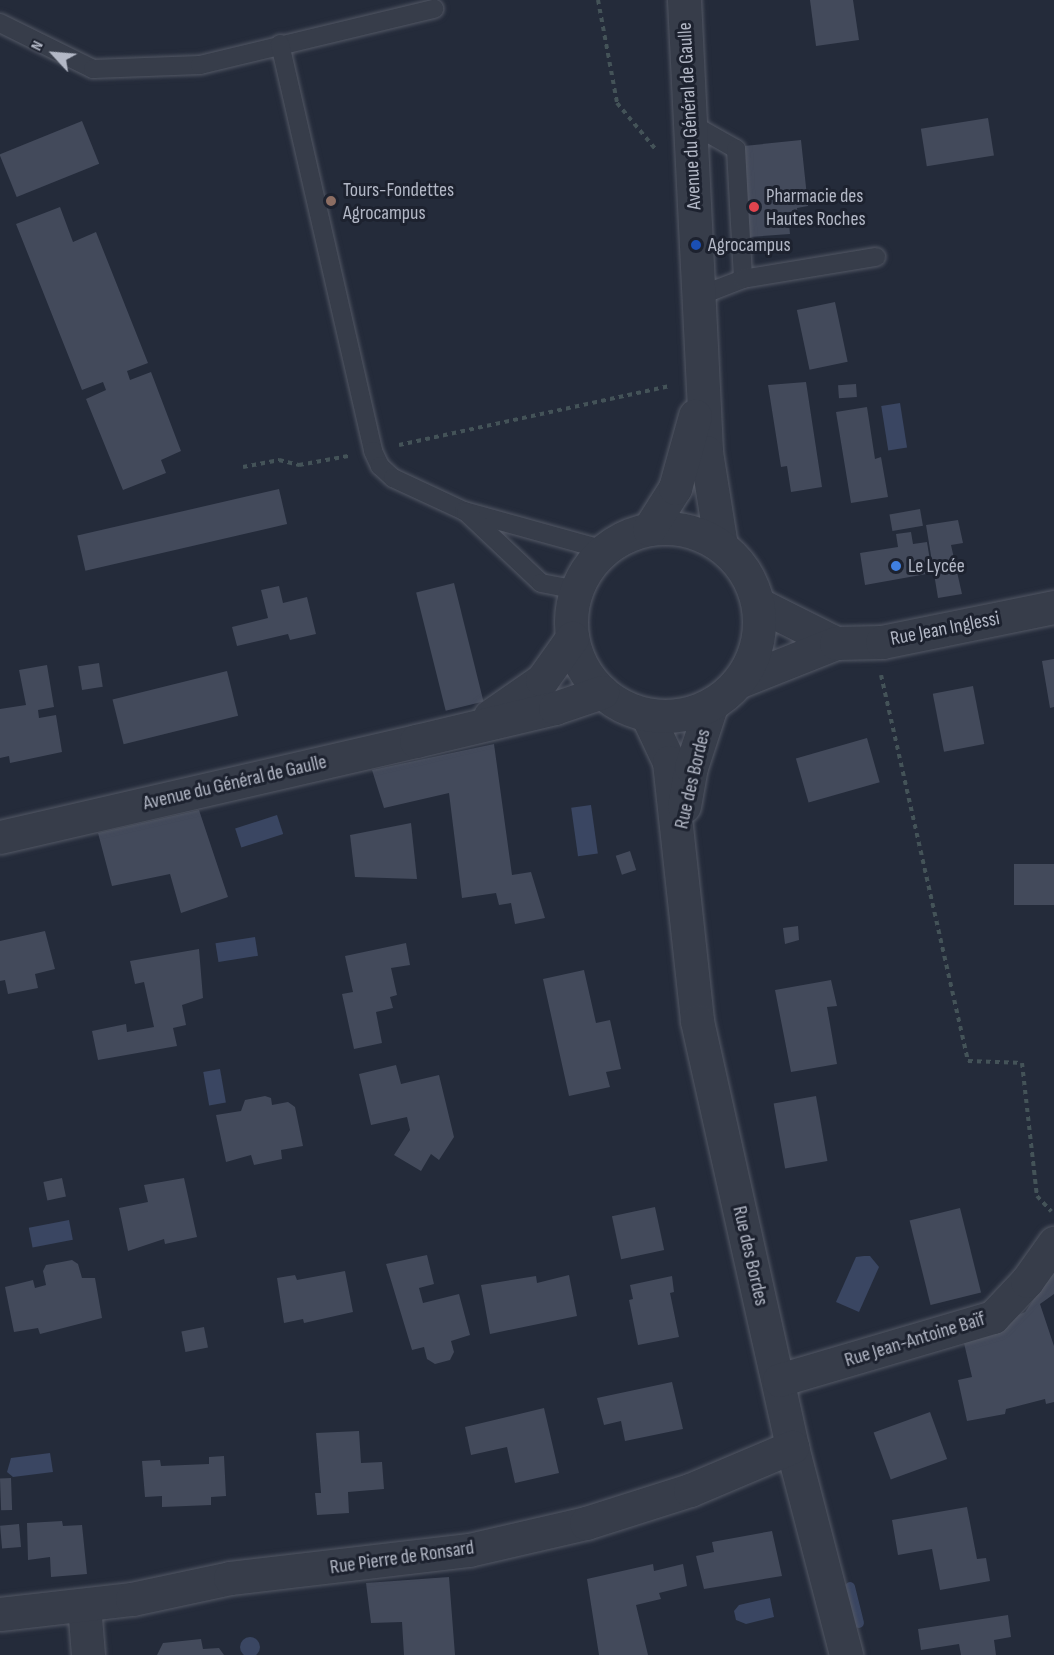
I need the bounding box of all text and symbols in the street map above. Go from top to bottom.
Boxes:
street label: Avenue du Général de Gaulle [673,22,707,210]
north arrow [24,24,84,84]
text: N [27,38,48,54]
place label: Tours-Fondettes Agrocampus [343,178,454,225]
place label: Pharmacie des Hautes Roches [766,184,866,231]
marker: Tours-Fondettes Agrocampus [324,194,338,208]
marker: Pharmacie des Hautes Roches [747,200,761,214]
place label: Agrocampus [708,233,791,257]
marker: Agrocampus [689,238,703,252]
place label: Le Lycée [908,554,965,578]
marker: Le Lycée [889,559,903,573]
street label: Rue Jean Inglessi [888,607,1002,651]
street label: Rue des Bordes [670,727,716,831]
street label: Avenue du Général de Gaulle [141,750,329,816]
street label: Rue des Bordes [727,1204,773,1308]
street label: Rue Jean-Antoine Baïf [842,1307,988,1373]
street label: Rue Pierre de Ronsard [328,1536,476,1580]

